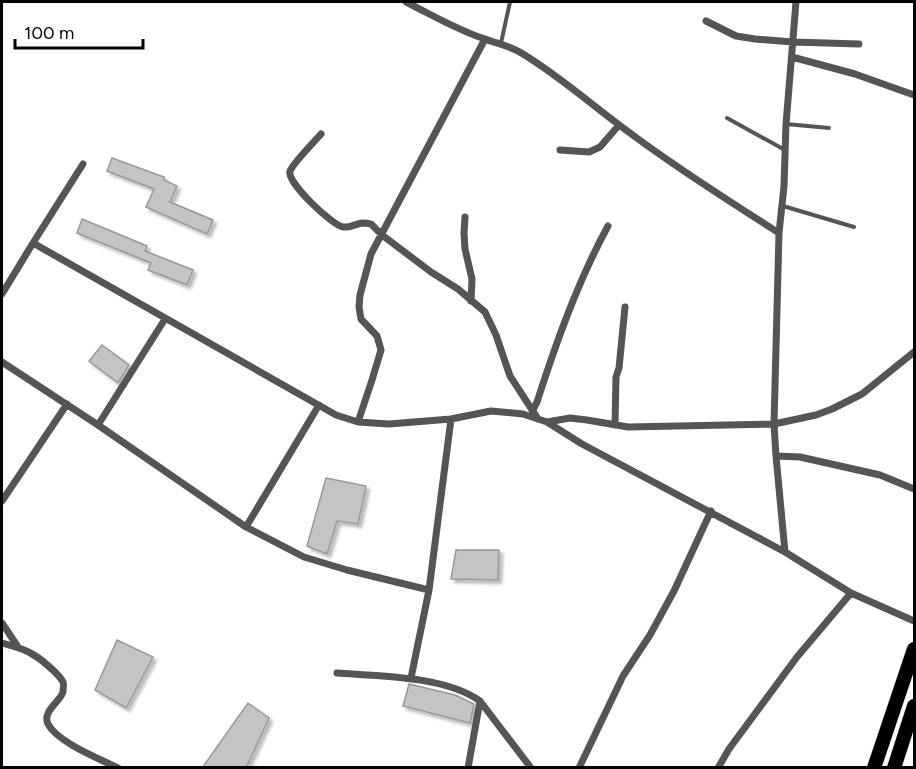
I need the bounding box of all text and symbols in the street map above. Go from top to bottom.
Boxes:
scale bar [15,12,142,50]
text: 100 m [24,22,74,44]

